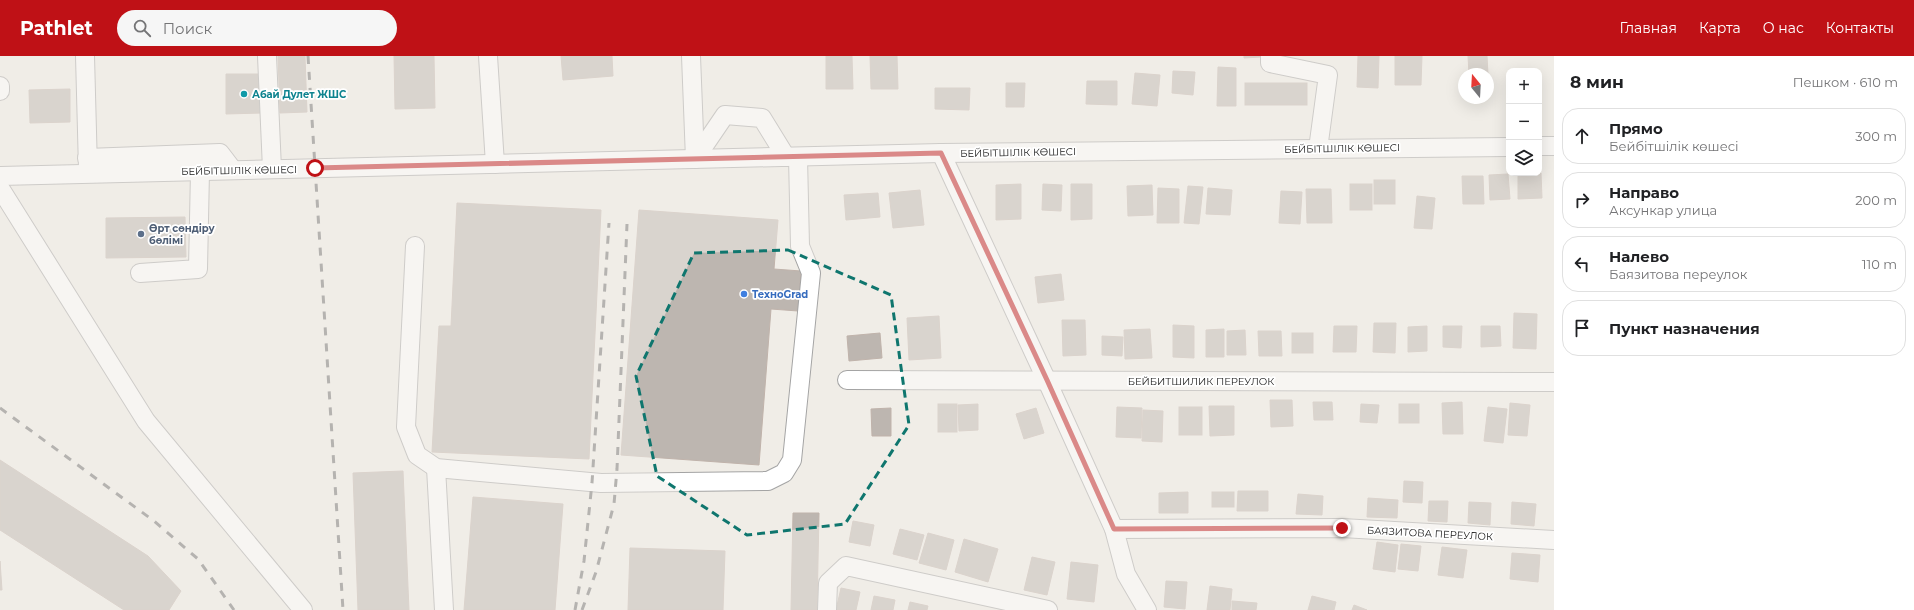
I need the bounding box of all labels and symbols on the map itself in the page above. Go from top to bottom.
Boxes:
north arrow [1458,68,1494,104]
place label: Абай Дулет ЖШС [252,88,347,101]
marker: Абай Дулет ЖШС [239,89,249,99]
street label: БЕЙБІТШІЛІК КӨШЕСІ [1284,141,1400,156]
street label: БЕЙБІТШІЛІК КӨШЕСІ [960,145,1076,160]
route start [306,159,324,177]
street label: БЕЙБІТШІЛІК КӨШЕСІ [181,163,297,178]
place label: Өрт сөндіру бөлімі [149,222,216,247]
marker: Өрт сөндіру бөлімі [136,229,146,239]
place label: ТехноGrad [752,288,808,301]
marker: ТехноGrad [739,289,749,299]
street label: БЕЙБИТШИЛИК ПЕРЕУЛОК [1128,375,1274,388]
route end [1333,519,1351,537]
street label: БАЯЗИТОВА ПЕРЕУЛОК [1367,524,1493,543]

